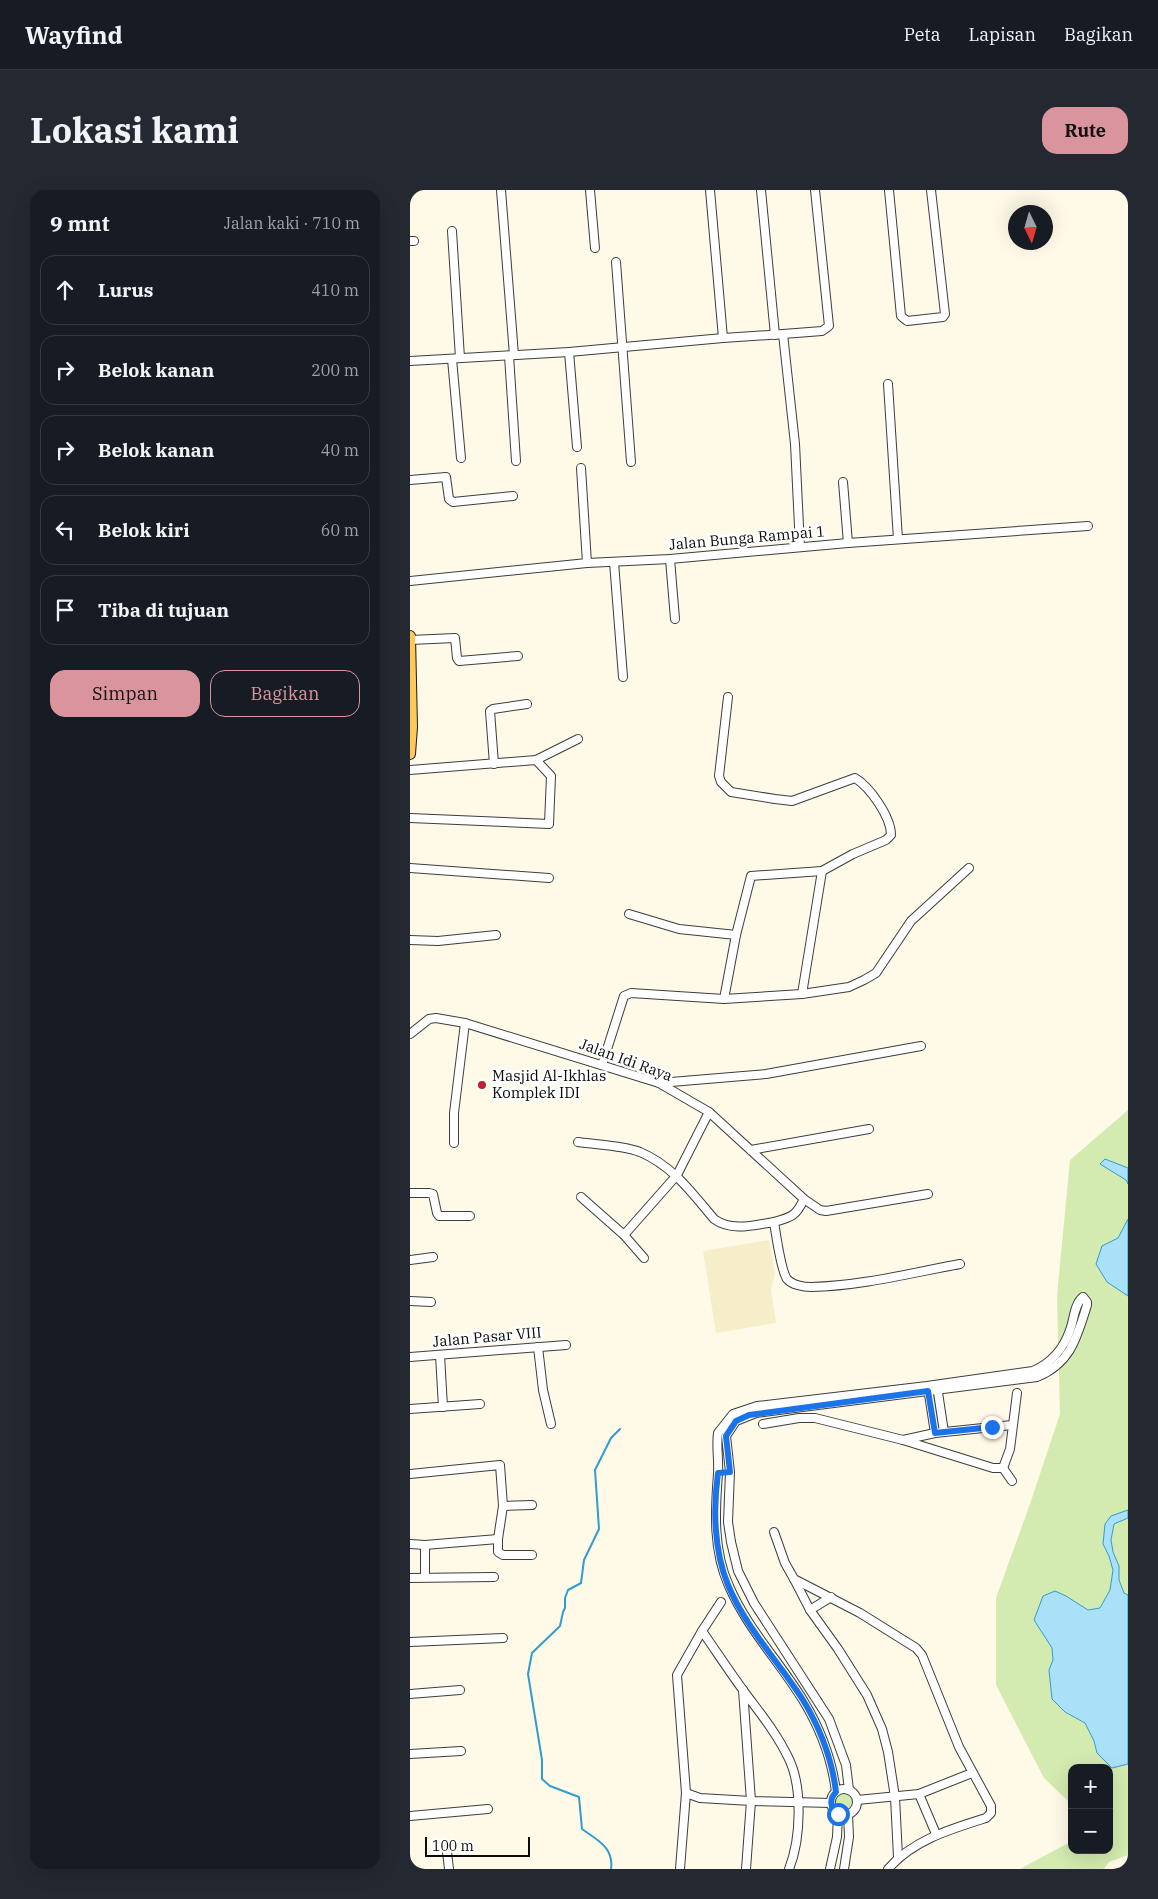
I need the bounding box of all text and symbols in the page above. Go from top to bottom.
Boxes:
text: Wayfind [25,19,123,51]
text: Peta [904,23,941,46]
text: Lapisan [969,23,1036,46]
text: Bagikan [1064,23,1133,46]
text: Lokasi kami [30,107,239,153]
button: Rute [1042,107,1128,154]
north arrow [1008,205,1053,250]
text: 9 mnt [50,209,110,237]
text: Jalan kaki · 710 m [224,213,360,233]
icon: ahead [51,276,79,304]
text: Lurus [98,278,153,302]
text: 410 m [311,280,359,300]
icon: right [51,356,79,384]
text: Belok kanan [98,358,214,382]
text: 200 m [311,360,359,380]
icon: right [51,436,79,464]
text: Belok kanan [98,438,214,462]
text: 40 m [321,440,359,460]
icon: left [51,516,79,544]
text: Belok kiri [98,518,190,542]
text: 60 m [321,520,359,540]
street label: Jalan Bunga Rampai 1 [668,521,826,554]
icon: arrive [51,596,79,624]
text: Tiba di tujuan [98,598,229,622]
button: Simpan [50,670,200,717]
button: Bagikan [210,670,360,717]
street label: Jalan Idi Raya [577,1034,675,1085]
place label: Masjid Al-Ikhlas Komplek IDI [492,1066,606,1102]
marker: Masjid Al-Ikhlas Komplek IDI [476,1079,488,1091]
street label: Jalan Pasar VIII [432,1322,542,1351]
route end [981,1416,1004,1439]
map controls [1068,1764,1113,1854]
button: + [1068,1764,1113,1809]
route start [827,1803,850,1826]
button: − [1068,1809,1113,1854]
scale bar [425,1834,530,1857]
text: 100 m [432,1837,474,1855]

